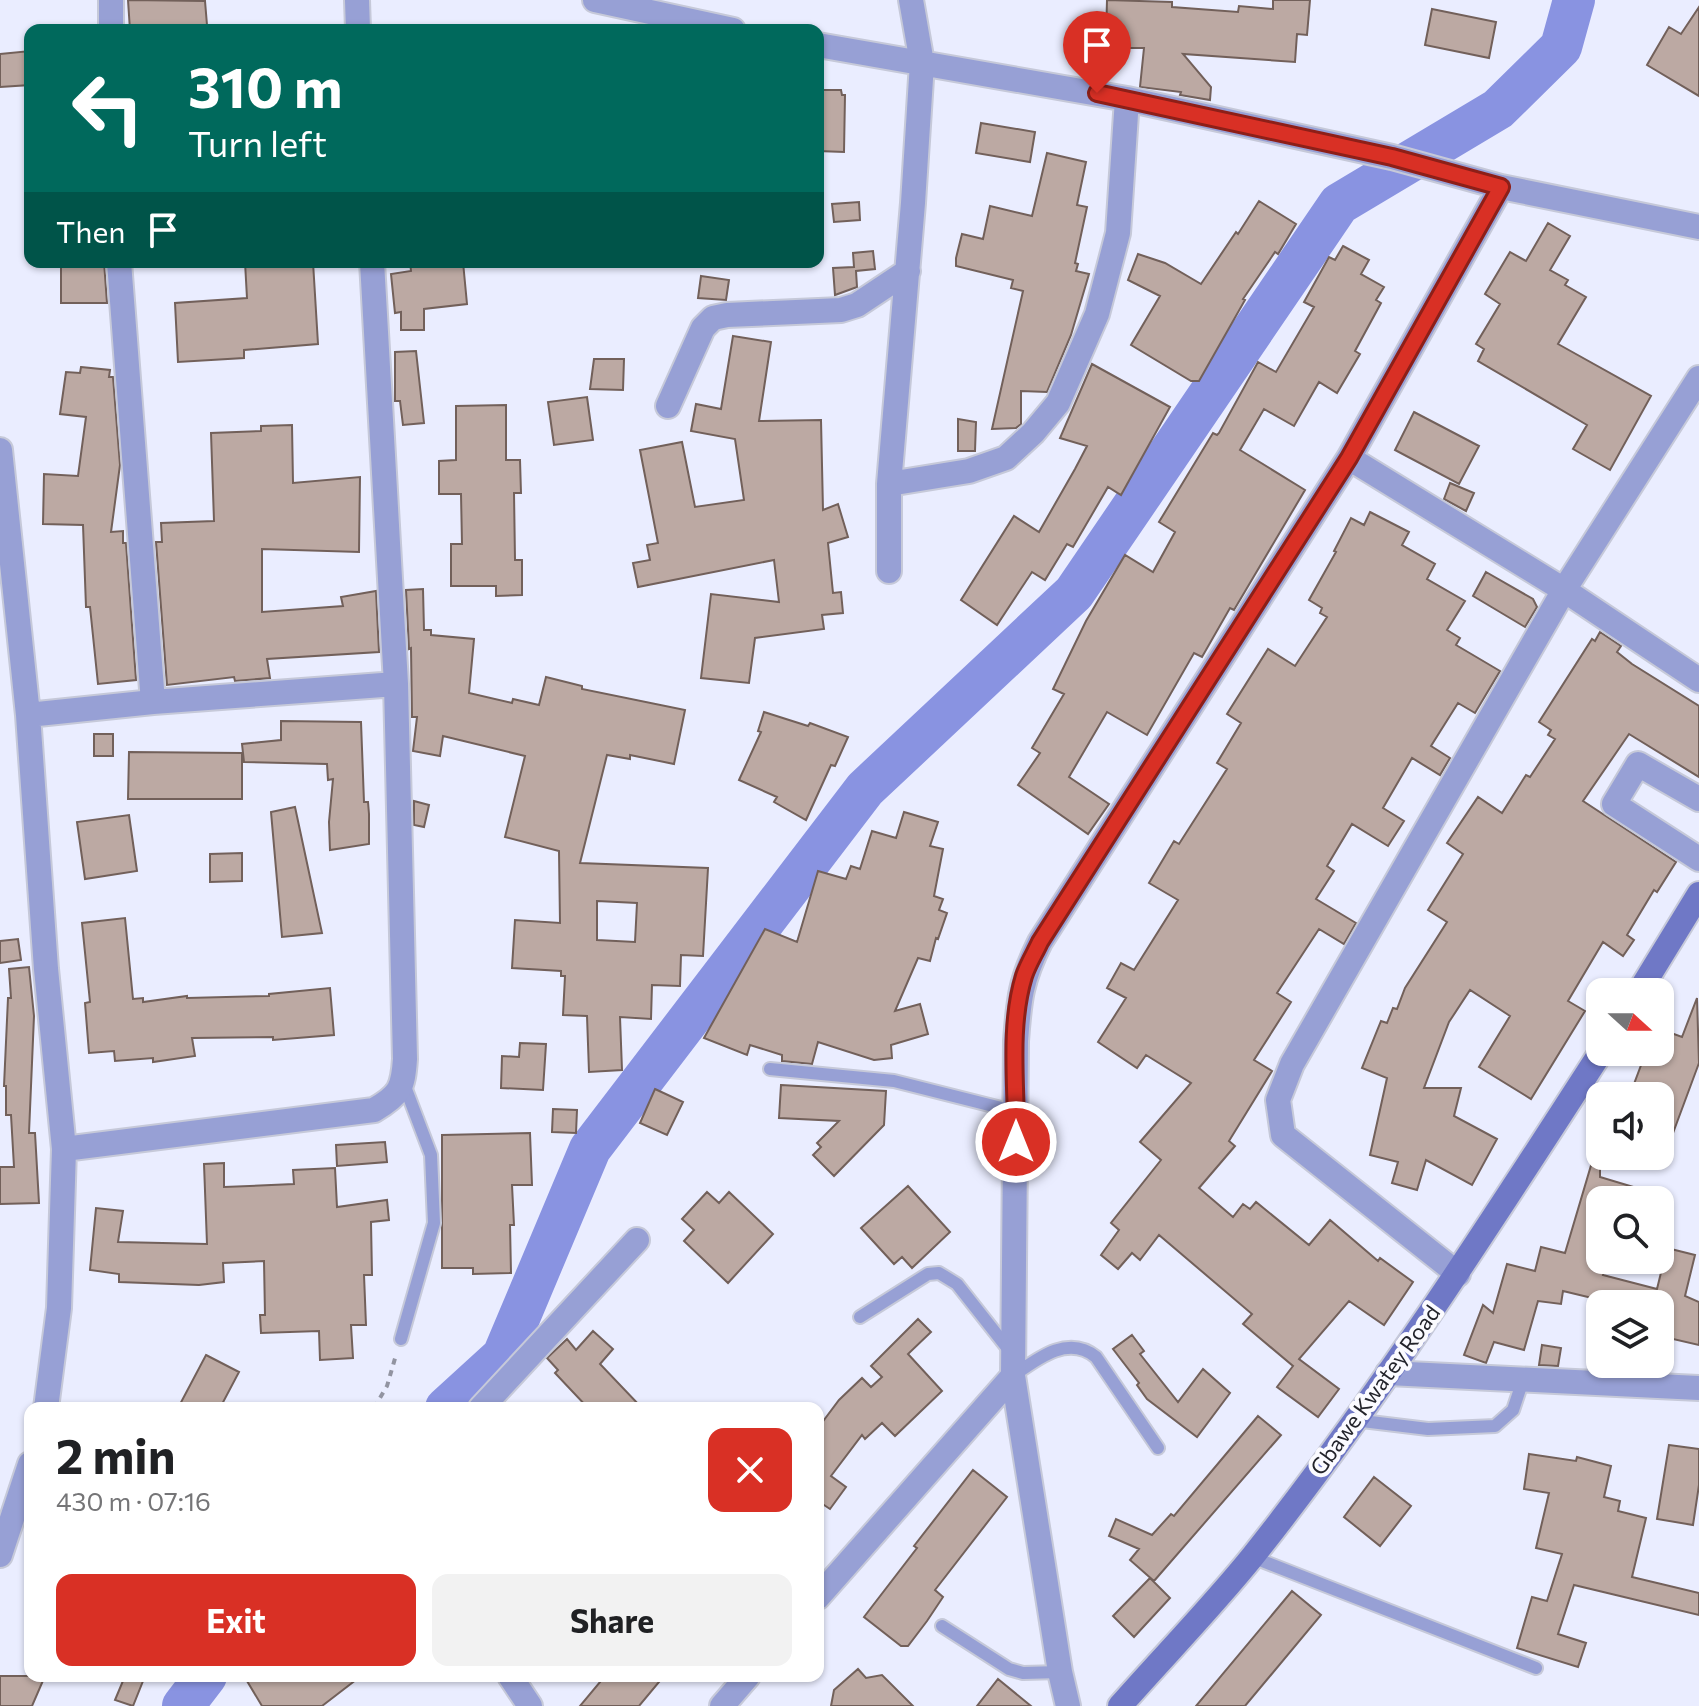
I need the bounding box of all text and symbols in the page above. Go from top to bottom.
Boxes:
pin [1063,11,1131,93]
icon: arrive [1075,23,1119,67]
text: 310 m [188,51,343,120]
icon: left [56,56,160,160]
text: Turn left [188,120,327,164]
icon: arrive [141,208,185,252]
text: Then [56,212,125,249]
north arrow [1586,978,1674,1066]
map controls [1586,978,1674,1378]
button: sound [1586,1082,1674,1170]
position arrow [974,1100,1058,1184]
button: search [1586,1186,1674,1274]
button: layers [1586,1290,1674,1378]
street label: Gbawe Kwatey Road [1304,1299,1445,1480]
text: 2 min [56,1425,176,1484]
button: close [708,1428,792,1512]
text: 430 m · 07:16 [56,1485,211,1516]
button: Exit [56,1574,416,1666]
button: Share [432,1574,792,1666]

